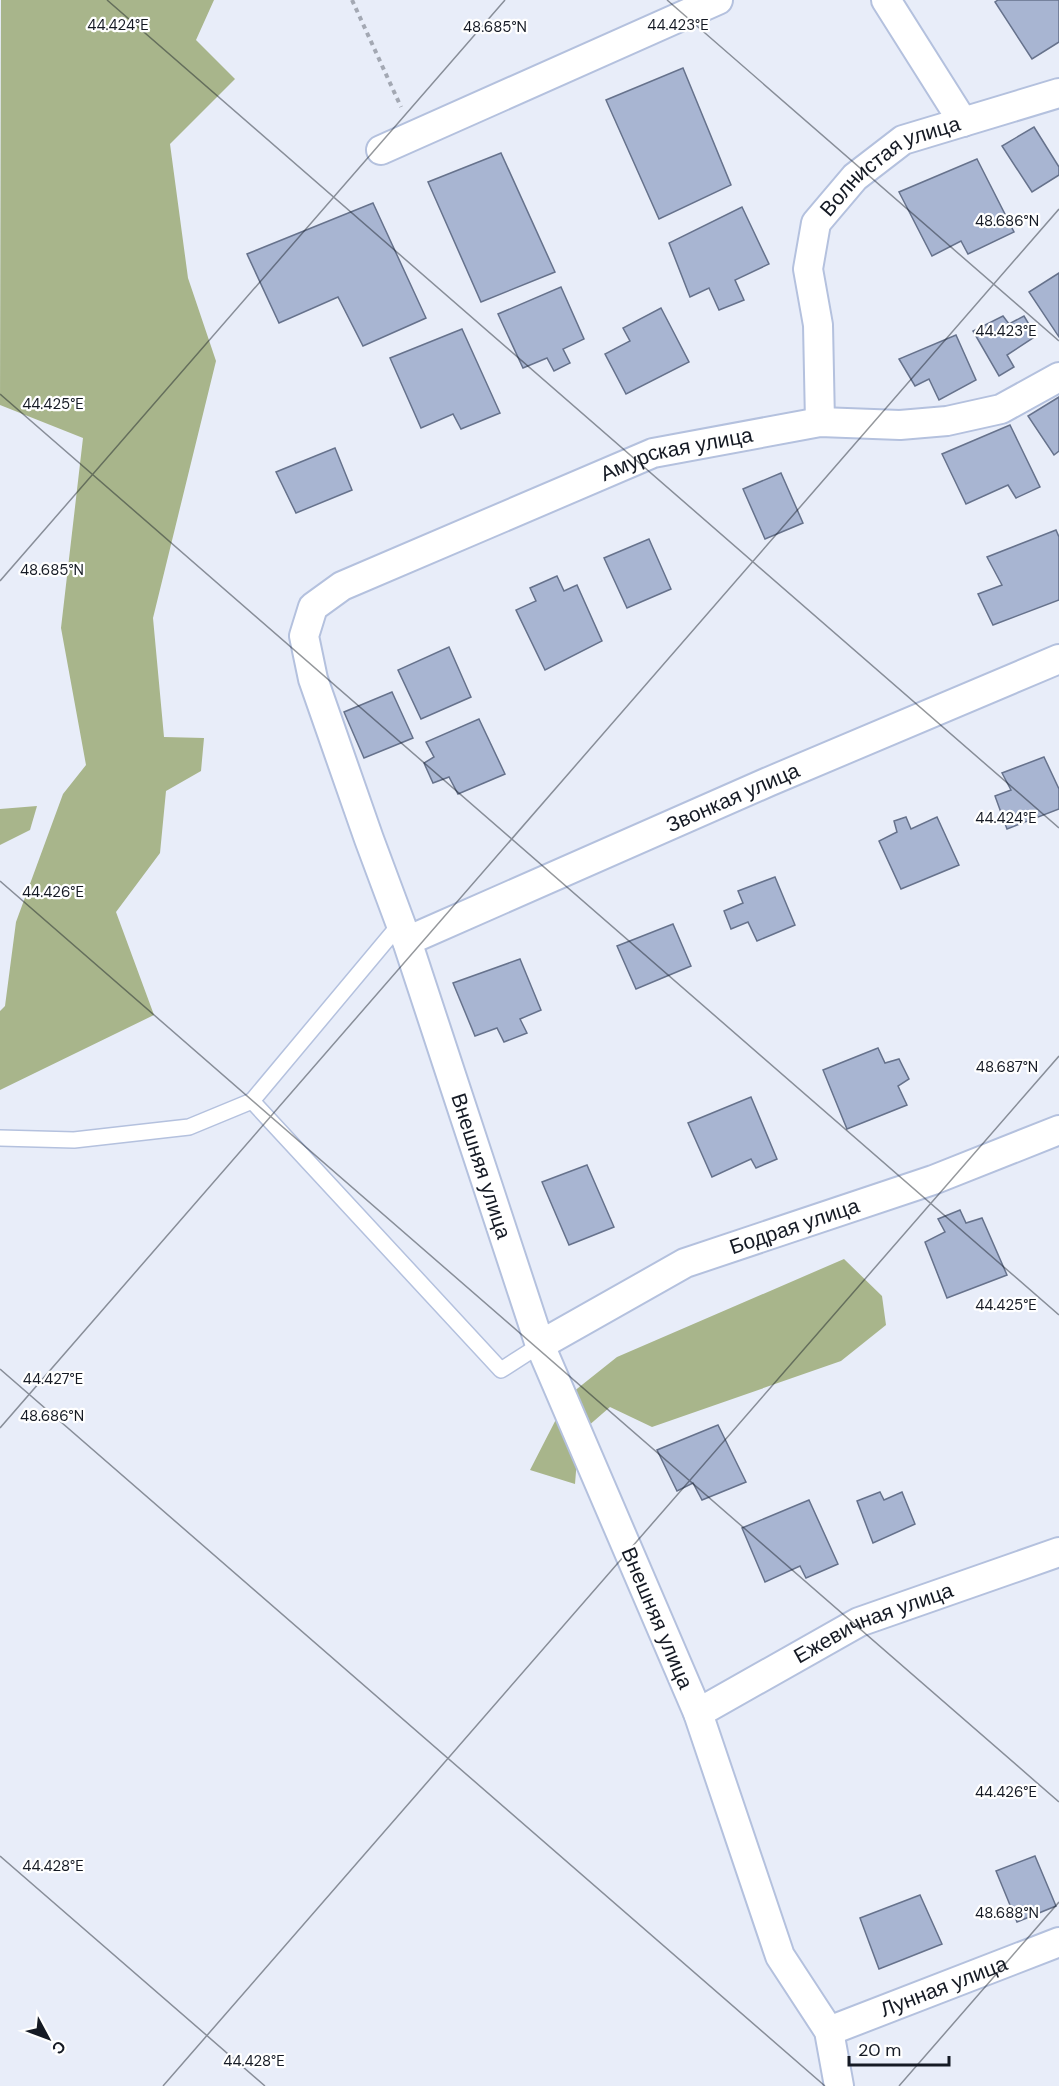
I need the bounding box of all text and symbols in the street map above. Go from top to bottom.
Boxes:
text: 44.424°E [87,15,149,35]
text: 44.423°E [647,15,709,35]
text: 48.685°N [463,17,527,37]
street label: Волнистая улица [814,109,964,222]
text: 48.686°N [975,211,1039,231]
text: 44.423°E [975,321,1037,341]
text: 44.425°E [22,394,84,414]
street label: Амурская улица [596,421,755,488]
text: 48.685°N [20,560,84,580]
street label: Звонкая улица [662,756,804,839]
text: 44.424°E [975,808,1037,828]
text: 44.426°E [22,882,84,902]
text: 48.687°N [976,1057,1038,1077]
street label: Внешняя улица [444,1089,518,1243]
street label: Бодрая улица [726,1192,863,1261]
text: 44.425°E [975,1295,1037,1315]
text: 44.427°E [23,1369,83,1389]
text: 48.686°N [20,1406,84,1426]
street label: Внешняя улица [614,1543,700,1694]
street label: Ежевичная улица [789,1576,957,1670]
text: 44.426°E [975,1782,1037,1802]
text: 44.428°E [22,1856,84,1876]
text: 48.688°N [975,1903,1039,1923]
street label: Лунная улица [876,1949,1012,2024]
north arrow [18,2008,78,2068]
scale bar [849,2029,950,2067]
text: С [47,2036,71,2059]
text: 20 m [858,2038,901,2062]
text: 44.428°E [223,2051,285,2071]

